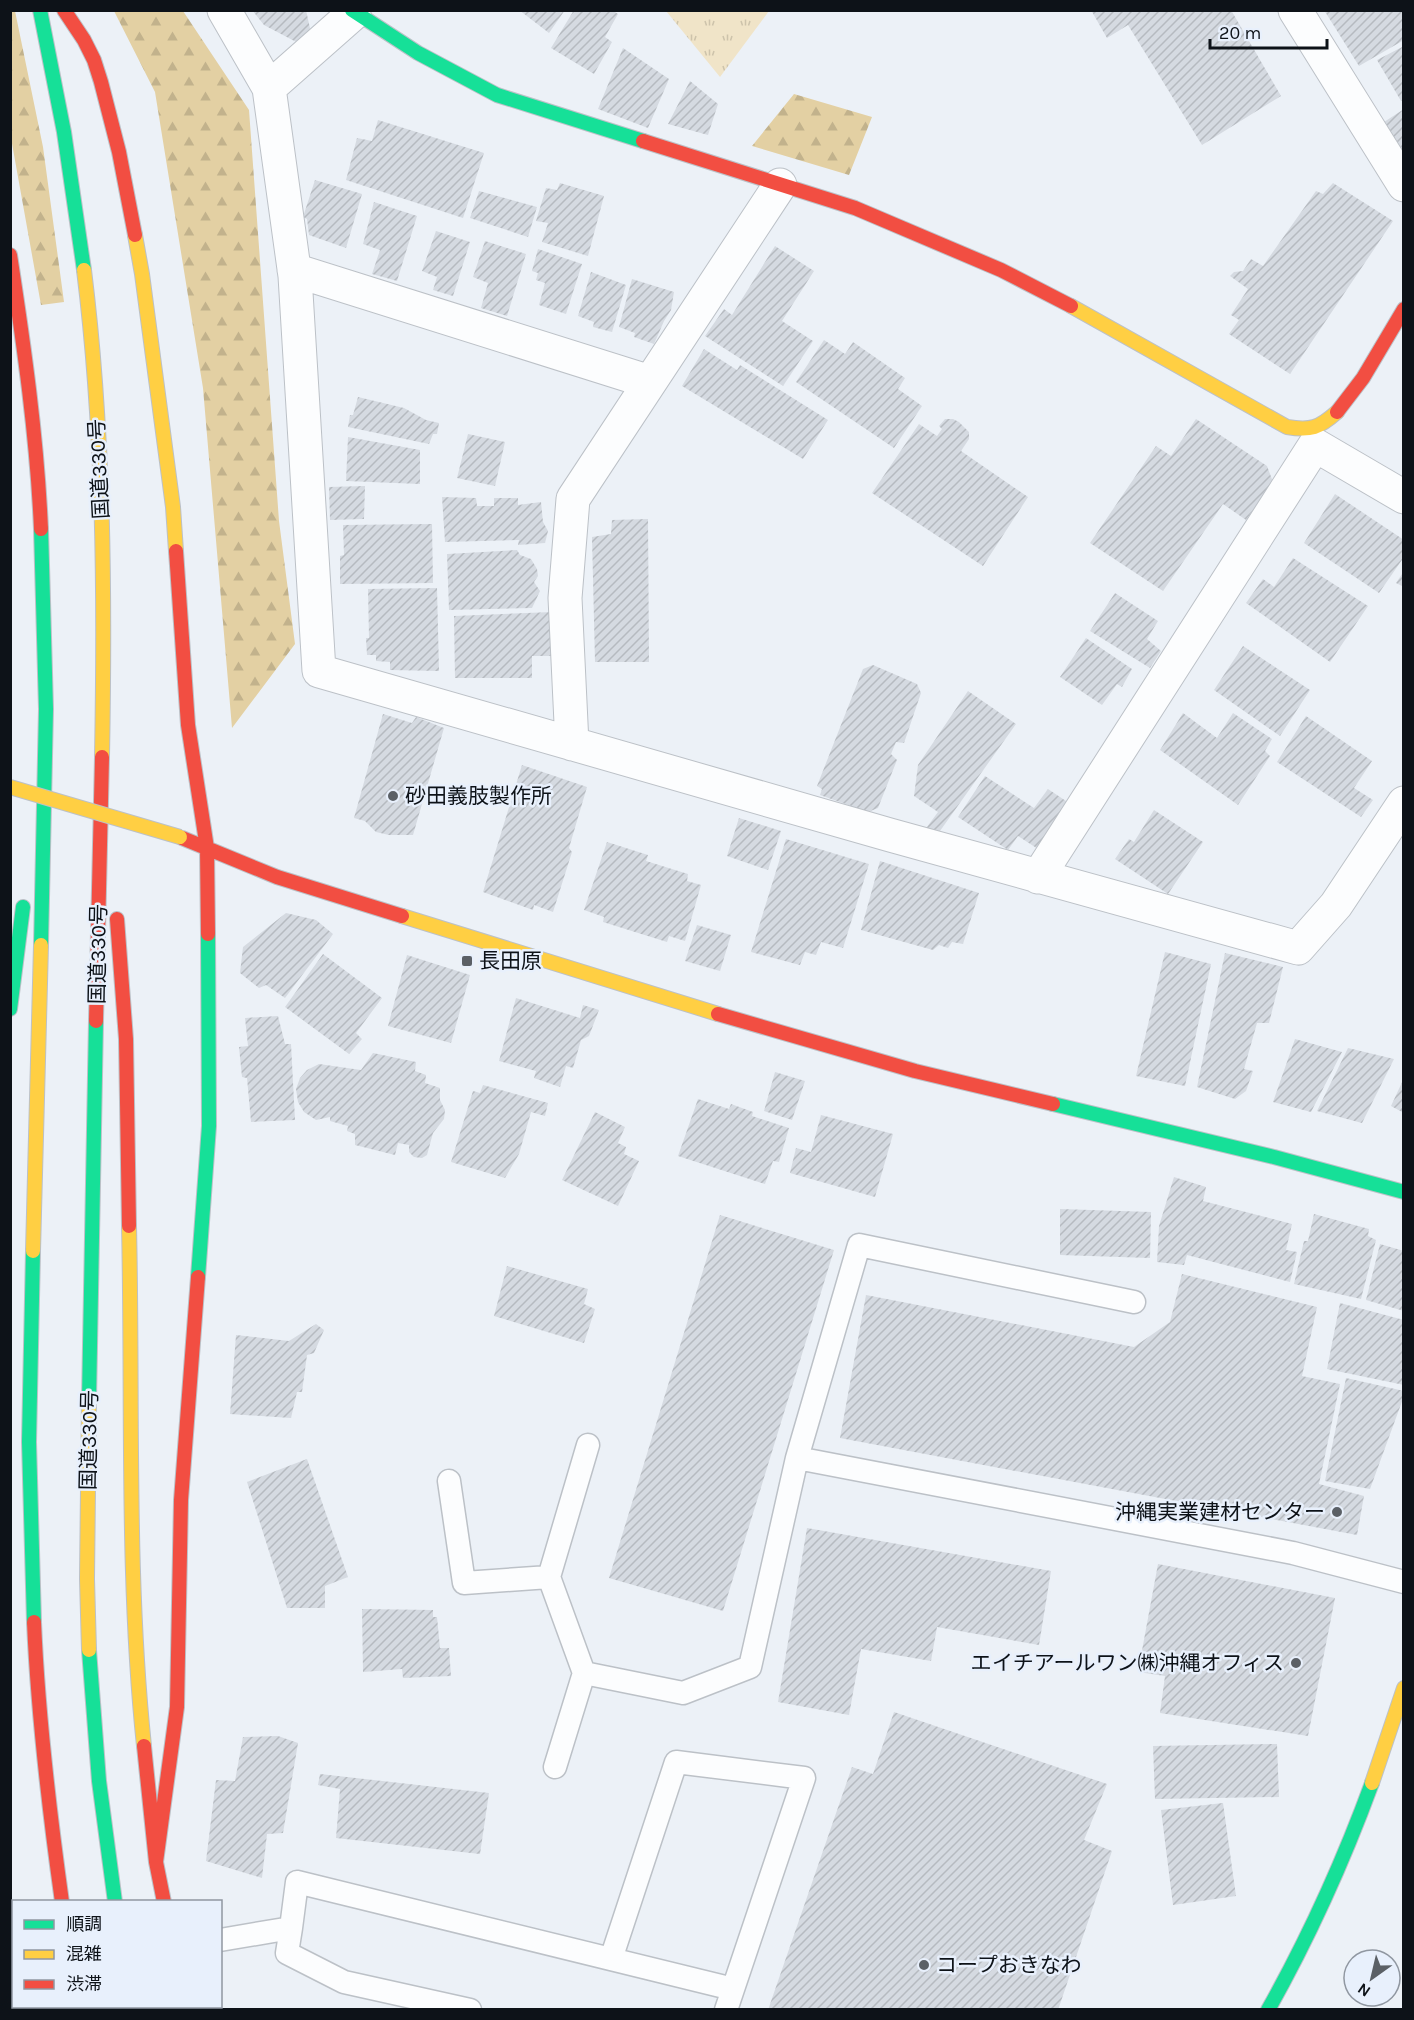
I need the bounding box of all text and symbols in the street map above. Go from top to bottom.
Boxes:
scale bar [1210,12,1327,50]
text: 20 m [1219,22,1261,44]
street label: 国道330号 [84,418,114,520]
place label: 砂田義肢製作所 [405,784,552,808]
marker: 砂田義肢製作所 [386,789,400,803]
street label: 国道330号 [85,904,111,1004]
place label: 長田原 [479,949,542,973]
marker: 長田原 [460,954,474,968]
street label: 国道330号 [76,1390,102,1490]
place label: 沖縄実業建材センター [1115,1500,1325,1524]
marker: 沖縄実業建材センター [1330,1505,1344,1519]
place label: エイチアールワン㈱沖縄オフィス [971,1651,1284,1675]
marker: エイチアールワン㈱沖縄オフィス [1289,1656,1303,1670]
legend [12,1900,222,2008]
text: 順調 [66,1913,102,1935]
text: 混雑 [66,1943,102,1965]
north arrow [1342,1948,1402,2008]
place label: コープおきなわ [936,1953,1082,1977]
marker: コープおきなわ [917,1958,931,1972]
text: 渋滞 [66,1973,102,1995]
text: N [1354,1979,1374,2001]

